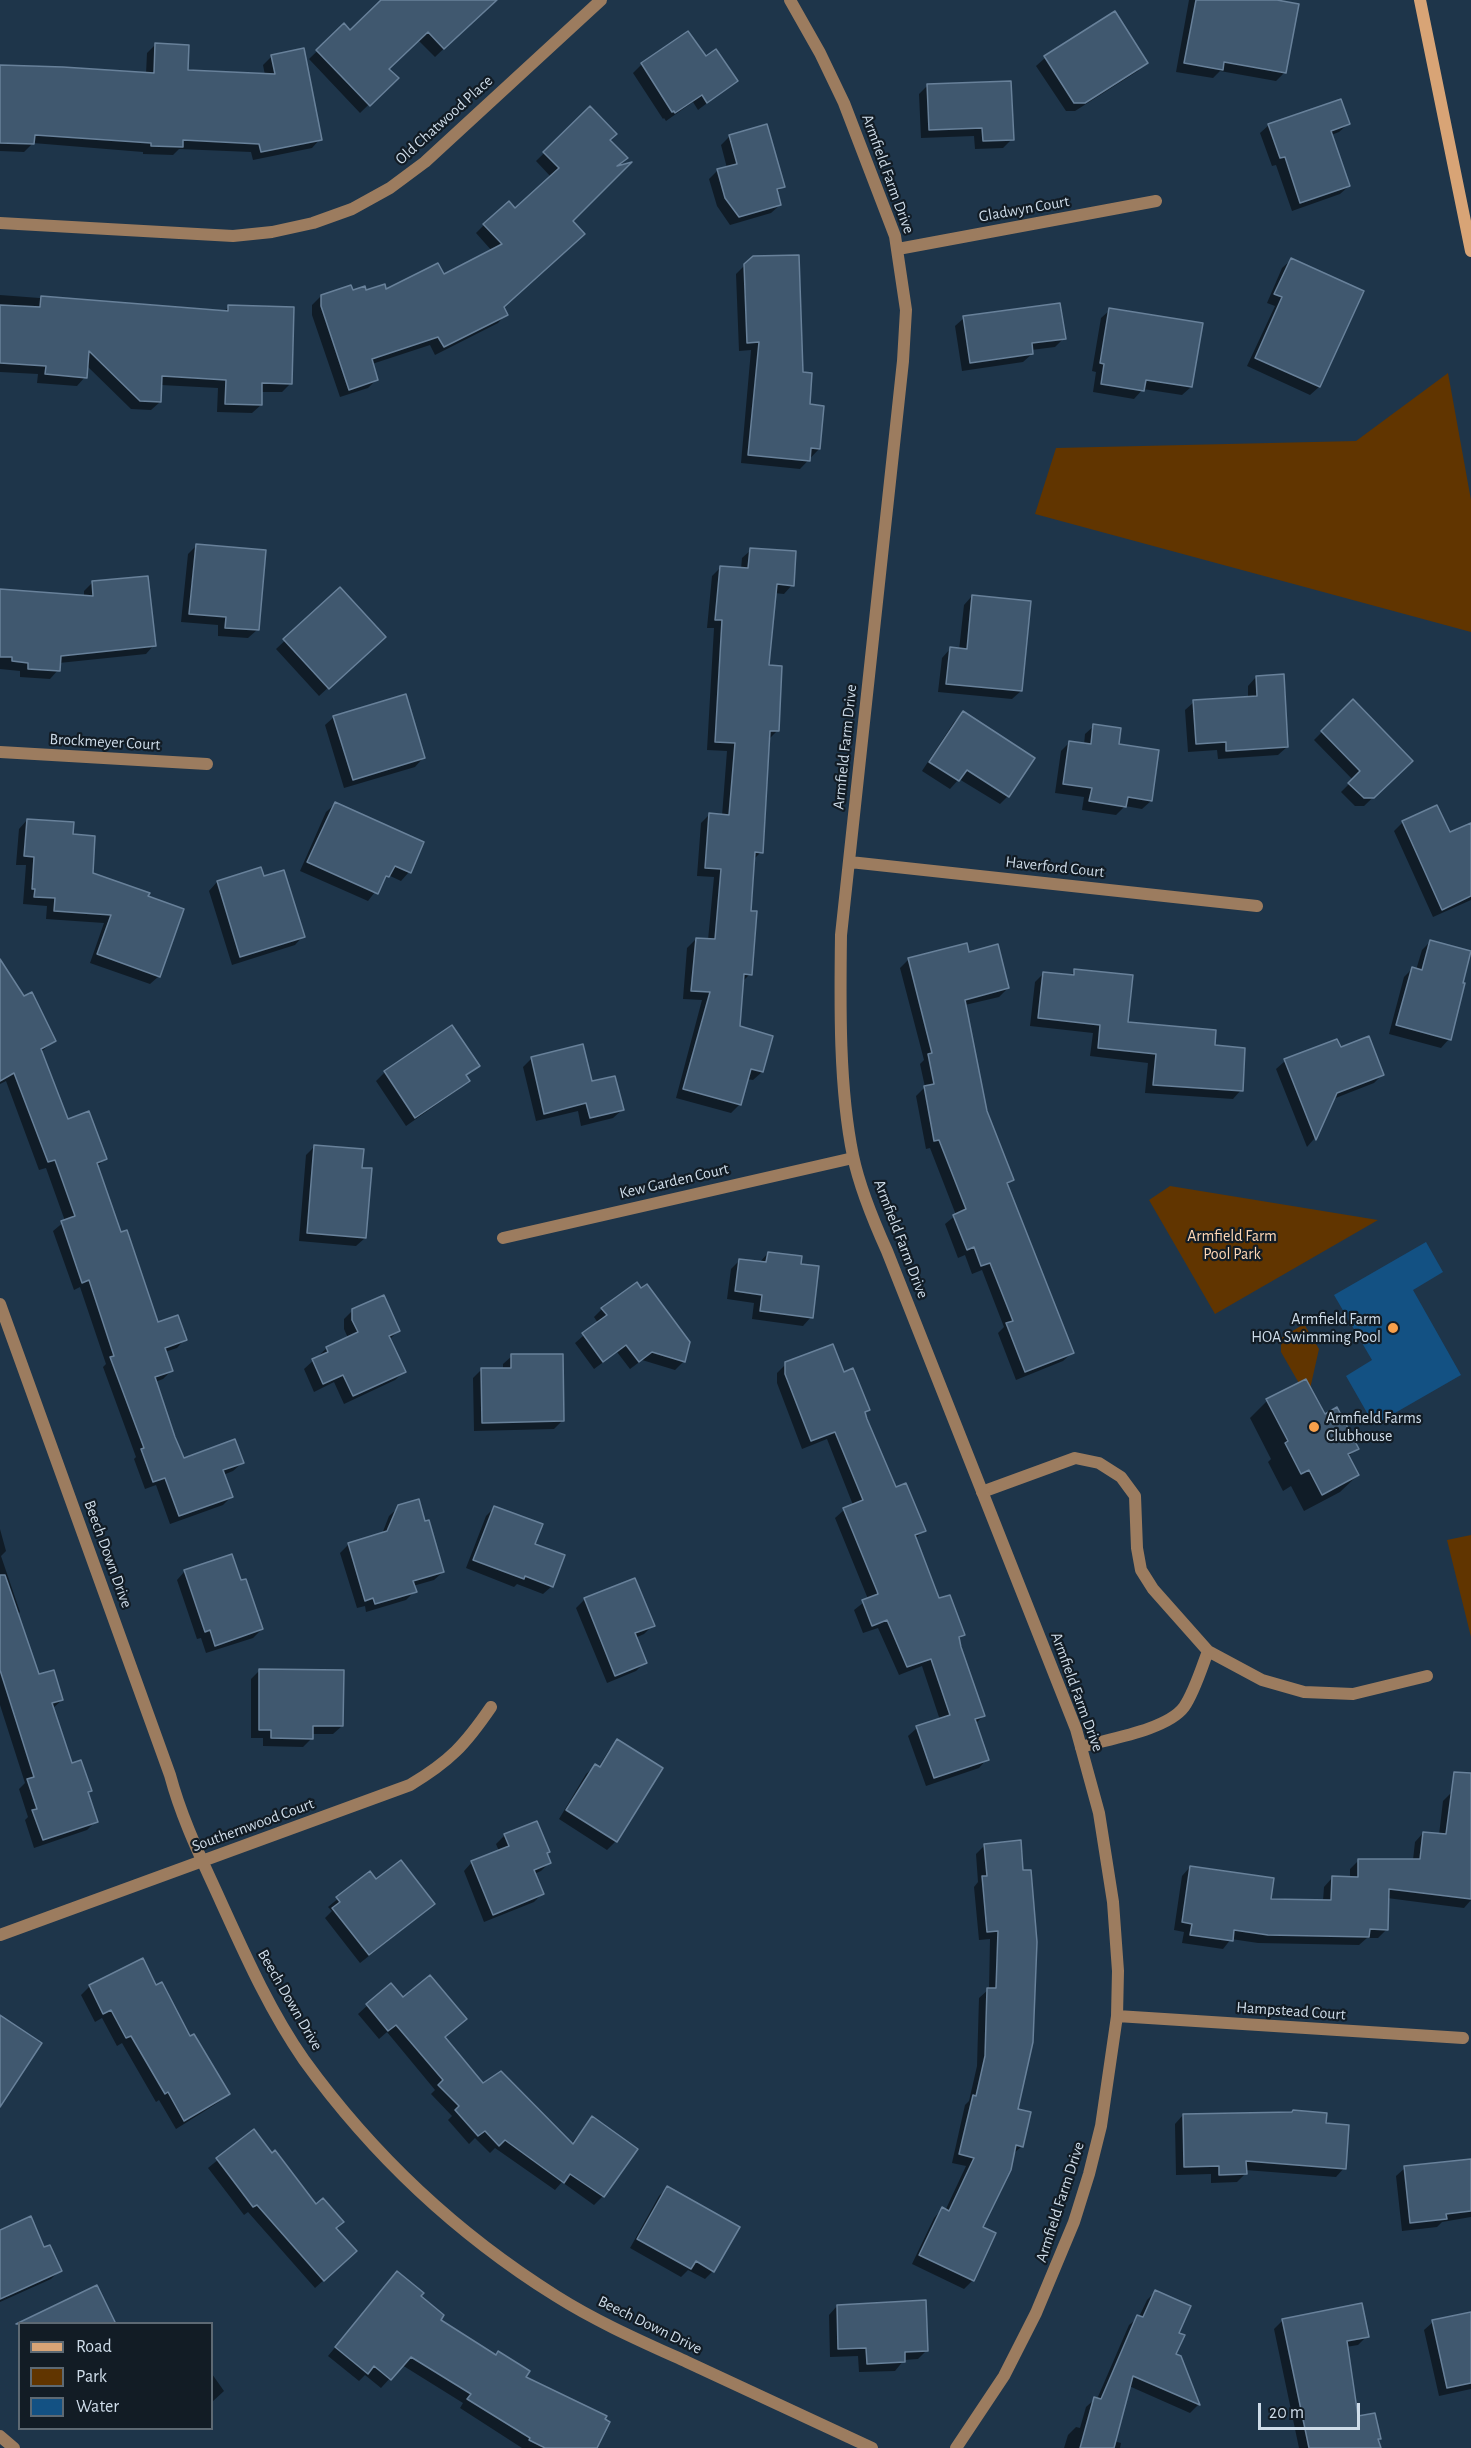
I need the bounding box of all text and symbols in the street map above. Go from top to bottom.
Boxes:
street label: Old Chatwood Place [391,71,497,169]
street label: Armfield Farm Drive [857,112,919,236]
street label: Gladwyn Court [977,192,1071,226]
street label: Armfield Farm Drive [829,684,861,810]
street label: Brockmeyer Court [49,730,161,754]
street label: Haverford Court [1005,852,1105,882]
street label: Kew Garden Court [617,1159,731,1203]
street label: Armfield Farm Drive [870,1177,932,1301]
park label: Armfield Farm Pool Park [1187,1226,1277,1264]
place label: Armfield Farm HOA Swimming Pool [1251,1309,1381,1347]
marker: Armfield Farm HOA Swimming Pool [1386,1321,1400,1335]
place label: Armfield Farms Clubhouse [1326,1408,1422,1446]
marker: Armfield Farms Clubhouse [1307,1420,1321,1434]
street label: Beech Down Drive [80,1498,136,1610]
street label: Armfield Farm Drive [1046,1630,1108,1754]
street label: Southernwood Court [189,1794,317,1856]
street label: Beech Down Drive [253,1946,327,2054]
street label: Hampstead Court [1236,1998,1346,2024]
street label: Armfield Farm Drive [1031,2139,1089,2265]
street label: Beech Down Drive [595,2292,705,2358]
legend [18,2322,213,2430]
text: Road [76,2338,112,2356]
text: Park [76,2368,107,2386]
scale bar [1261,2391,1363,2429]
text: Water [76,2398,119,2416]
text: 20 m [1269,2404,1304,2422]

